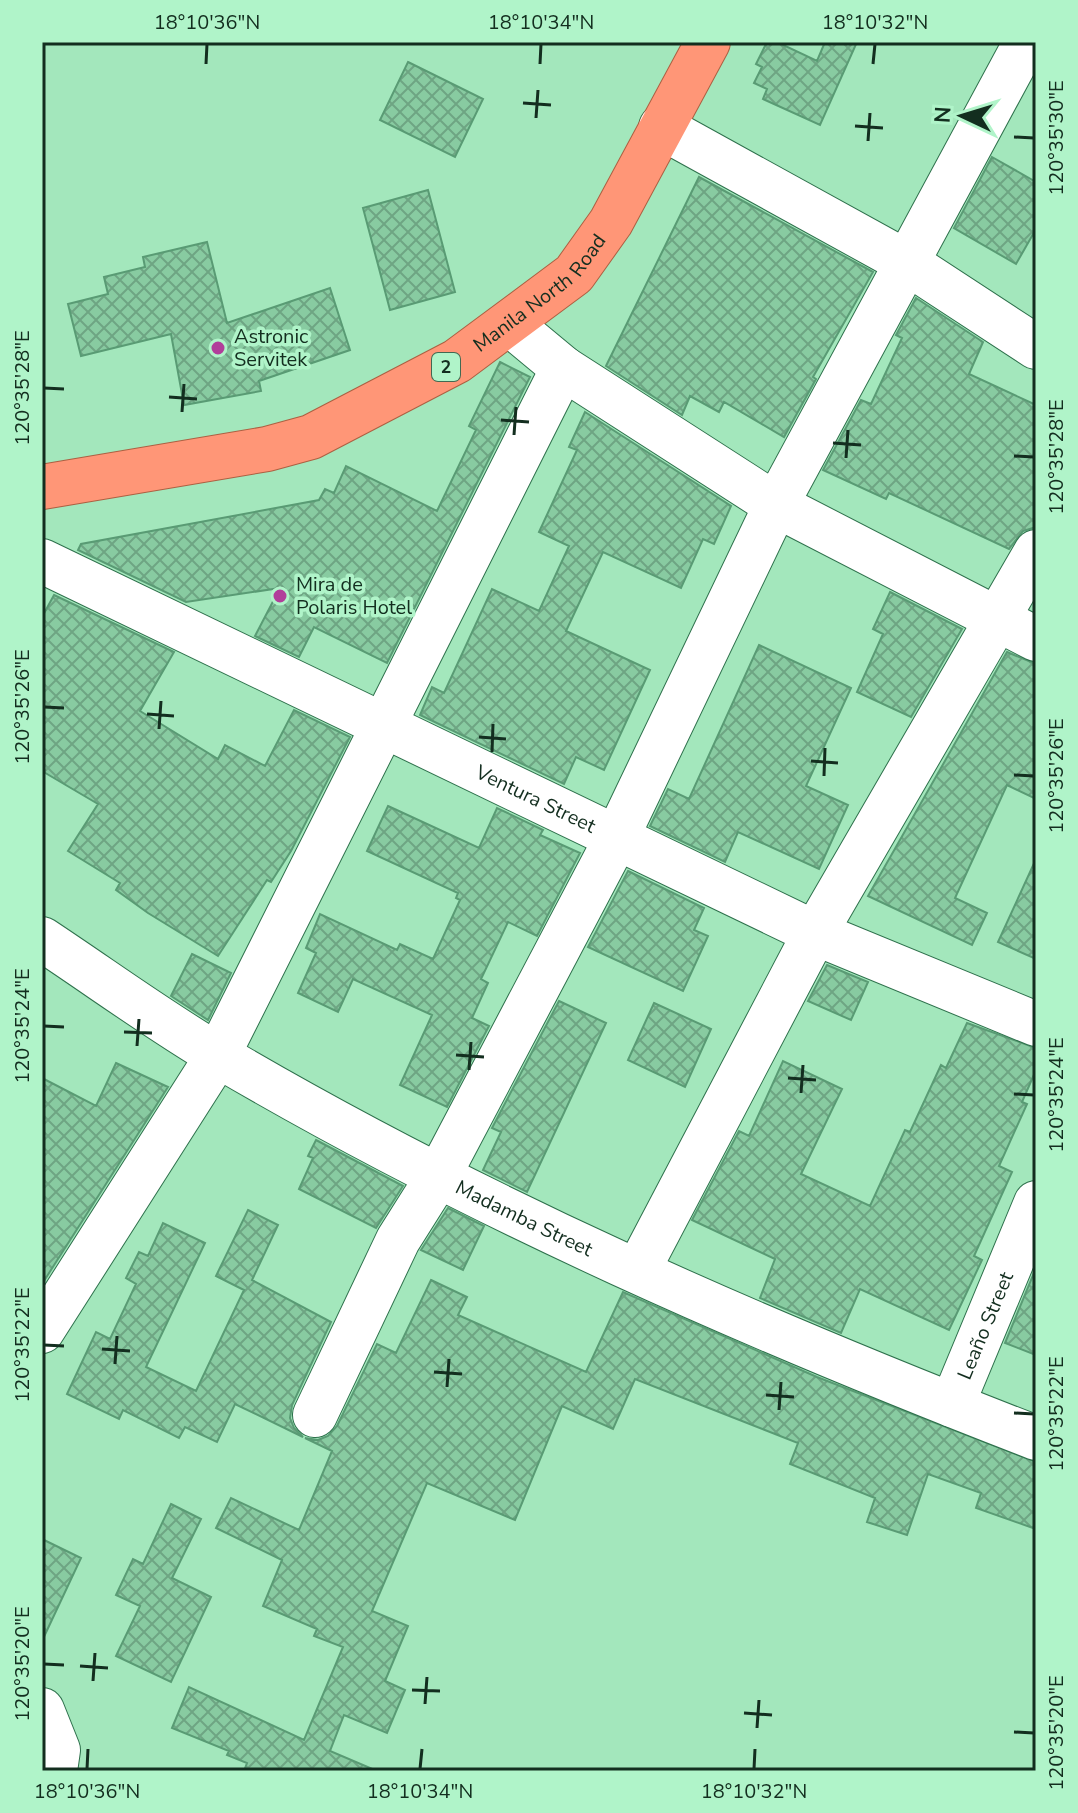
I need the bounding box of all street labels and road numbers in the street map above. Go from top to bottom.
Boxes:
street label: Manila North Road [468,229,612,358]
road number: 2 [432,353,460,381]
street label: Ventura Street [470,758,601,840]
street label: Madamba Street [451,1174,598,1264]
street label: Leaño Street [951,1267,1020,1384]

